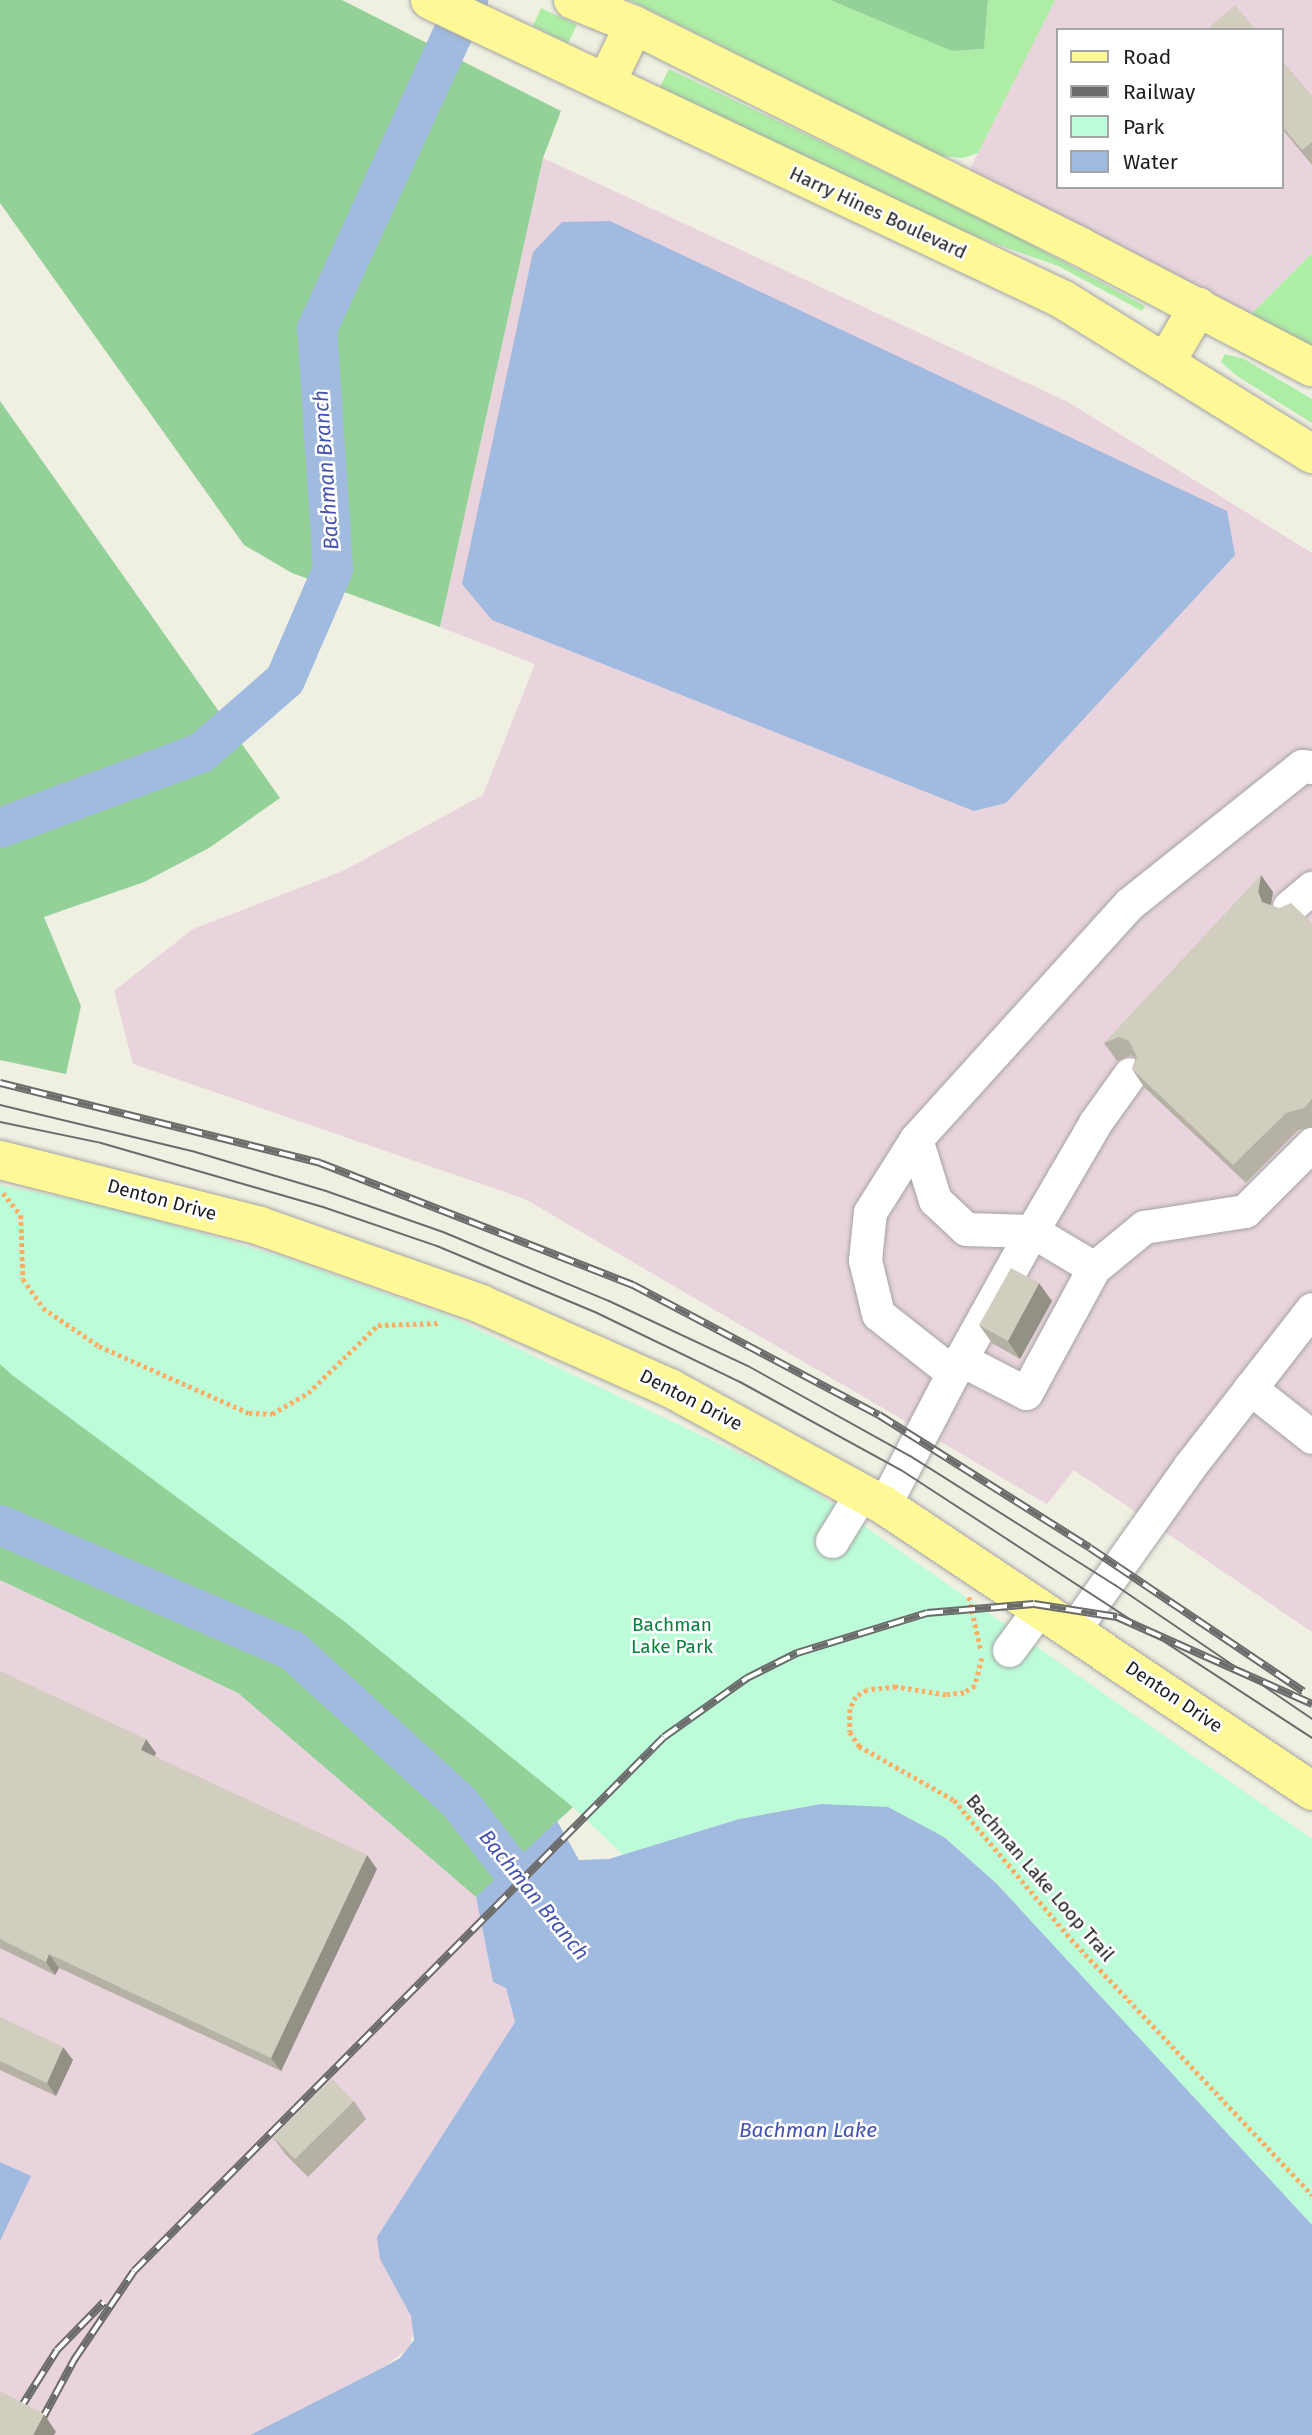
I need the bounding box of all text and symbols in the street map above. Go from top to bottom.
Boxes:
legend [1056,28,1284,189]
text: Road [1123,44,1171,70]
text: Railway [1123,79,1195,105]
text: Park [1123,114,1164,140]
text: Water [1123,149,1178,175]
street label: Harry Hines Boulevard [786,162,970,264]
water label: Bachman Branch [308,389,344,551]
street label: Denton Drive [105,1174,219,1226]
street label: Denton Drive [636,1364,746,1436]
park label: Bachman Lake Park [631,1614,713,1658]
street label: Denton Drive [1121,1656,1227,1738]
street label: Bachman Lake Loop Trail [961,1790,1119,1966]
water label: Bachman Branch [474,1825,594,1965]
water label: Bachman Lake [739,2117,877,2143]

